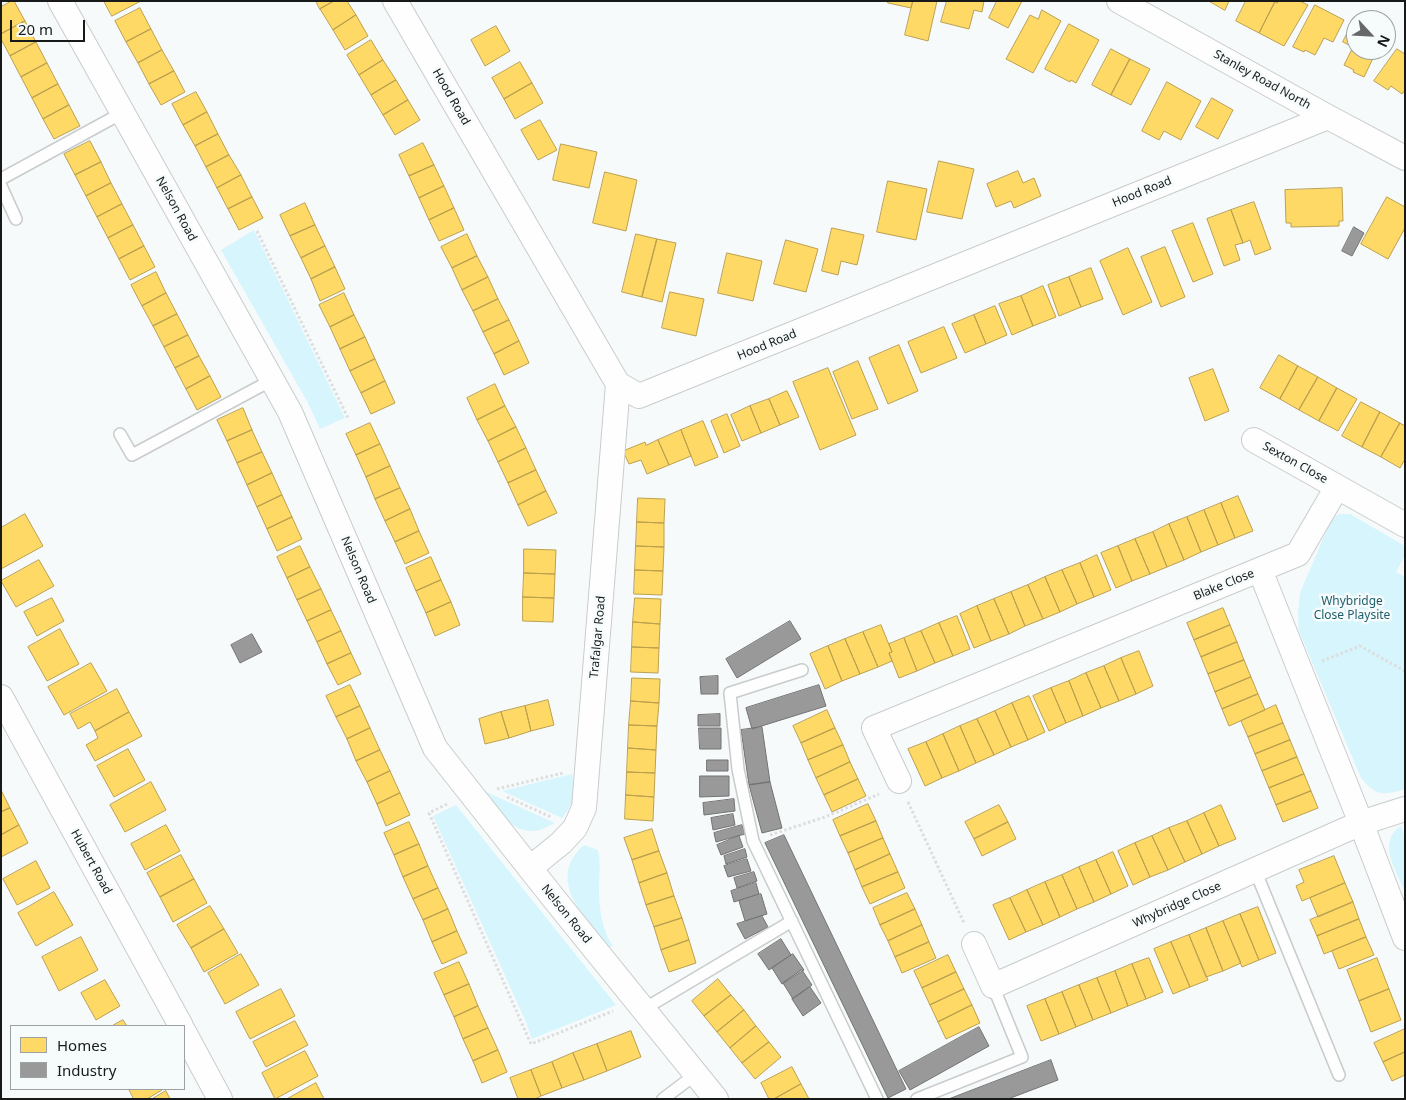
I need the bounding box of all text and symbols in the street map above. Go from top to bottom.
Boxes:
scale bar [12,10,88,42]
north arrow [1346,10,1396,60]
text: 20 m [18,19,53,39]
text: N [1373,32,1395,50]
street label: Stanley Road North [1211,47,1313,113]
street label: Hood Road [429,66,473,128]
street label: Nelson Road [152,174,200,244]
street label: Hood Road [1110,174,1174,210]
street label: Hood Road [735,327,799,363]
street label: Sexton Close [1260,439,1330,487]
street label: Nelson Road [337,534,379,606]
street label: Blake Close [1191,566,1257,604]
street label: Trafalgar Road [587,595,609,679]
park label: Whybridge Close Playsite [1314,595,1390,623]
street label: Hubert Road [67,827,115,897]
street label: Whybridge Close [1131,879,1223,931]
street label: Nelson Road [538,882,594,946]
legend [10,1025,185,1090]
text: Homes [57,1035,107,1055]
text: Industry [57,1060,116,1080]

